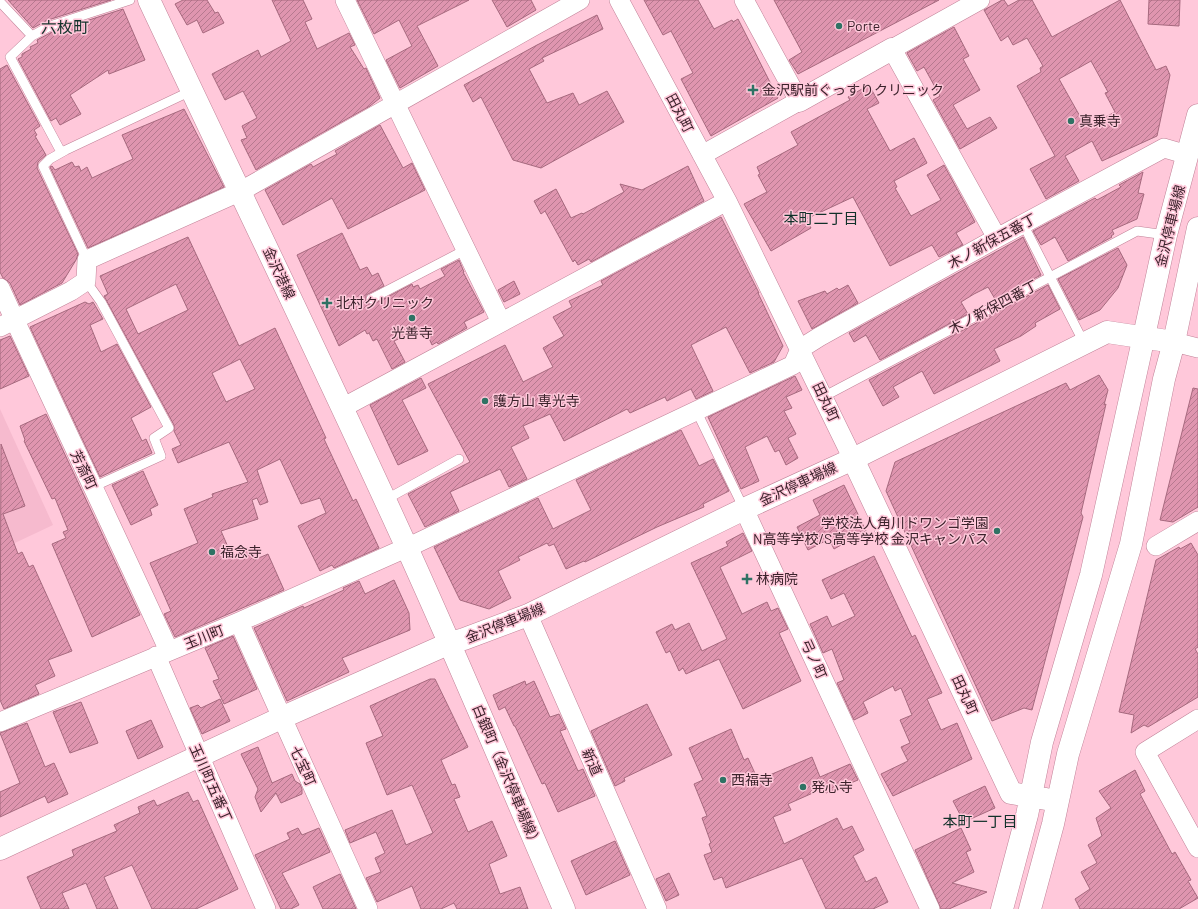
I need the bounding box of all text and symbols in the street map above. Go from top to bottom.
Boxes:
district label: 六枚町 [41,17,89,36]
place label: Porte [847,17,880,34]
marker: Porte [834,21,844,31]
place label: 金沢駅前ぐっすりクリニック [762,81,944,98]
marker: 金沢駅前ぐっすりクリニック [747,84,759,96]
street label: 田丸町 [663,90,698,135]
place label: 真乗寺 [1079,112,1121,129]
marker: 真乗寺 [1066,116,1076,126]
street label: 金沢停車場線 [1151,183,1188,269]
district label: 本町二丁目 [783,209,859,227]
street label: 木ノ新保五番丁 [945,209,1039,272]
street label: 金沢港線 [260,244,299,302]
street label: 木ノ新保四番丁 [946,276,1040,337]
place label: 北村クリニック [336,294,434,311]
marker: 北村クリニック [321,297,333,309]
marker: 光善寺 [407,313,417,323]
place label: 光善寺 [391,324,433,341]
street label: 田丸町 [810,379,843,424]
place label: 護方山 専光寺 [493,392,580,409]
marker: 護方山 専光寺 [480,396,490,406]
street label: 芳斎町 [68,447,101,492]
street label: 金沢停車場線 [756,458,839,509]
place label: 学校法人角川ドワンゴ学園 N高等学校/S高等学校 金沢キャンパス [753,514,989,547]
marker: 学校法人角川ドワンゴ学園 N高等学校/S高等学校 金沢キャンパス [992,526,1002,536]
place label: 福念寺 [220,543,262,560]
marker: 福念寺 [207,547,217,557]
place label: 林病院 [756,570,798,587]
marker: 林病院 [741,573,753,585]
street label: 金沢停車場線 [463,599,547,646]
street label: 玉川町 [181,621,226,652]
street label: 弓ノ町 [798,636,831,681]
street label: 田丸町 [949,672,982,717]
street label: 白銀町（金沢停車場線） [470,702,545,850]
street label: 玉川町五番丁 [187,741,236,825]
street label: 七宝町 [287,743,320,788]
street label: 新道 [579,746,606,778]
place label: 西福寺 [731,771,773,788]
marker: 西福寺 [718,775,728,785]
place label: 発心寺 [811,778,853,795]
marker: 発心寺 [798,782,808,792]
district label: 本町一丁目 [942,812,1018,830]

